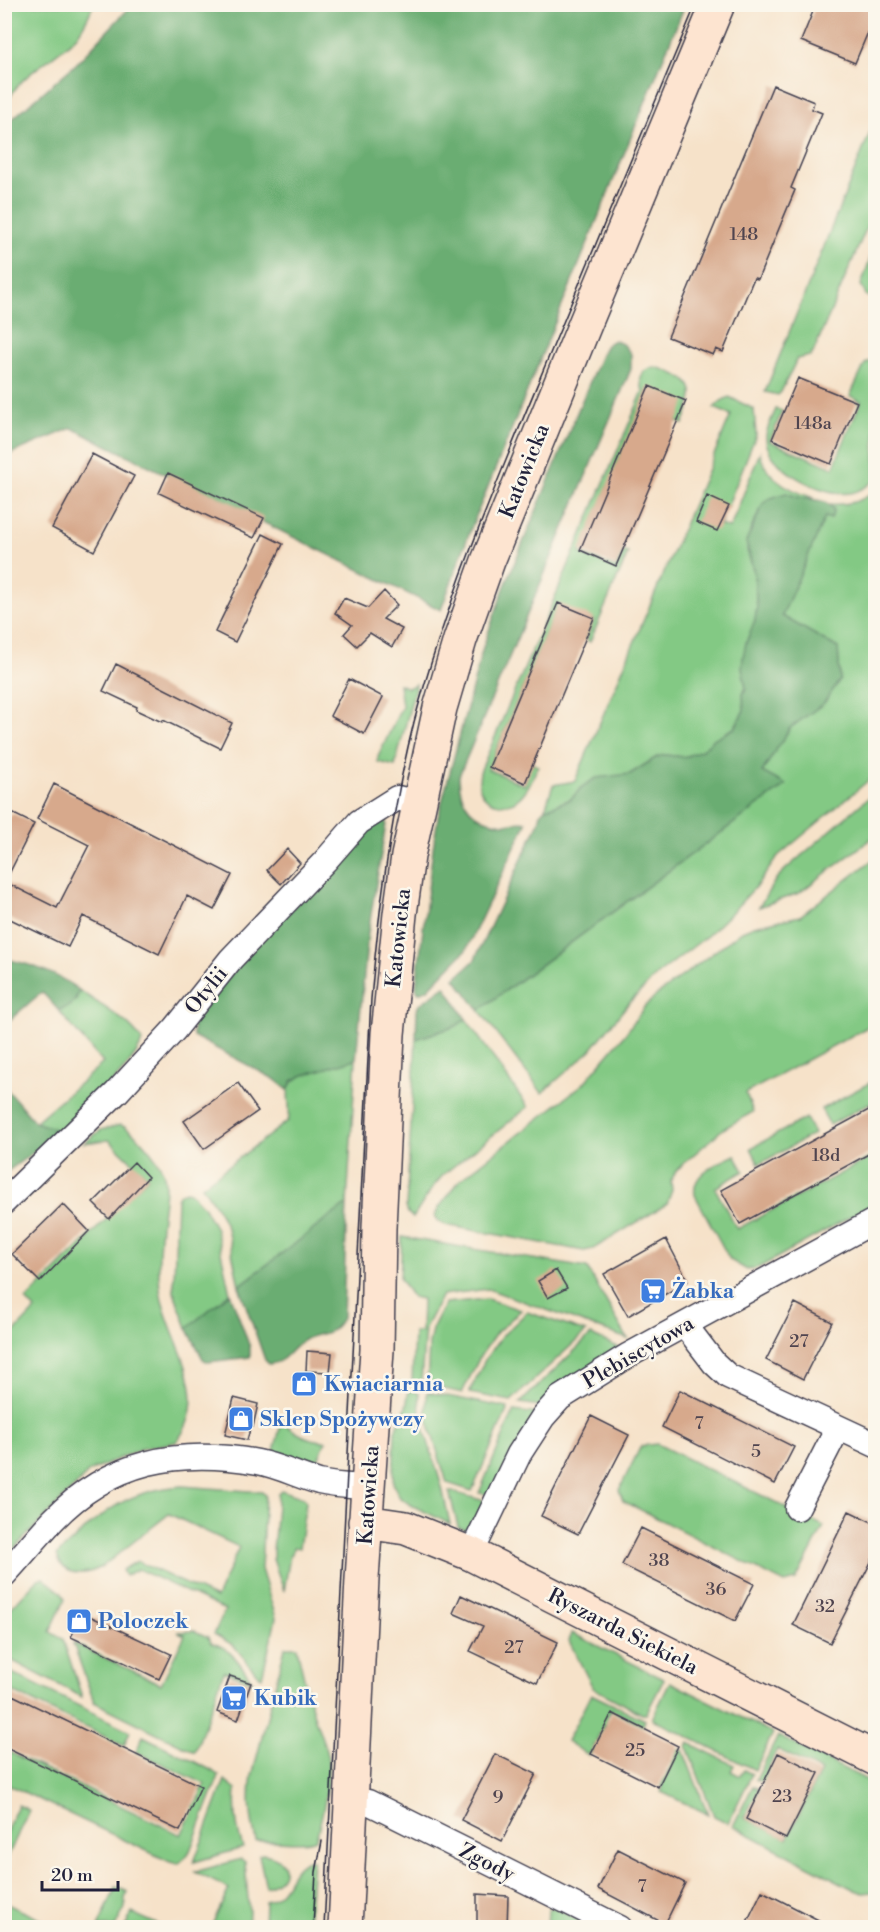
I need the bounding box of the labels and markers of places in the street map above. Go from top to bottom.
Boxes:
supermarket icon: Żabka [638,1276,668,1306]
place label: Żabka [672,1276,735,1305]
shop icon: Kwiaciarnia [289,1369,319,1399]
place label: Kwiaciarnia [324,1372,444,1398]
shop icon: Sklep Spożywczy [226,1404,256,1434]
place label: Sklep Spożywczy [260,1407,424,1433]
shop icon: Poloczek [64,1606,94,1636]
place label: Poloczek [98,1609,189,1635]
supermarket icon: Kubik [219,1683,249,1713]
place label: Kubik [254,1686,318,1712]

